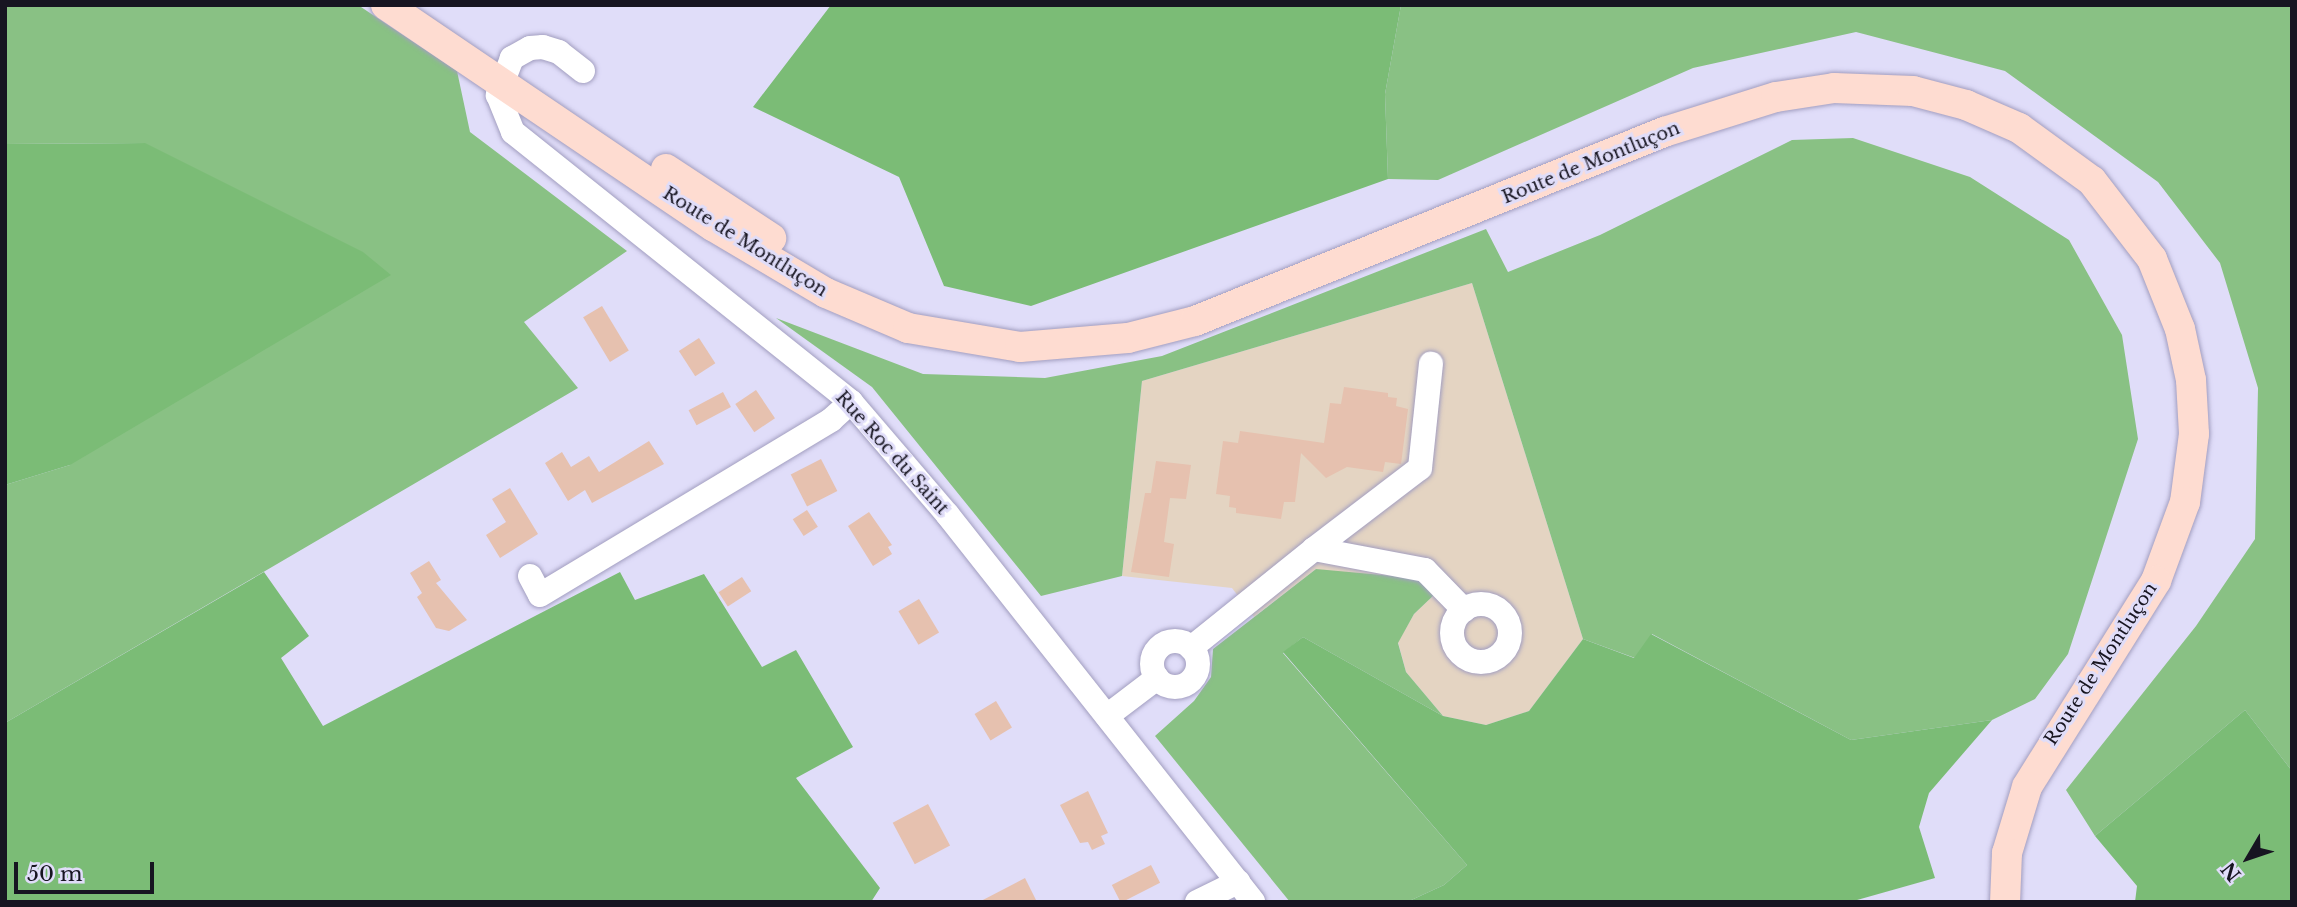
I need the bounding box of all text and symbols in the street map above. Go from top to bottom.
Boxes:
street label: Route de Montluçon [1499,117,1683,209]
street label: Route de Montluçon [659,183,831,301]
street label: Rue Roc du Saint [831,387,953,519]
street label: Route de Montluçon [2040,579,2162,749]
north arrow [2213,823,2283,893]
scale bar [18,848,158,892]
text: N [2217,857,2246,886]
text: 50 m [27,861,82,887]

